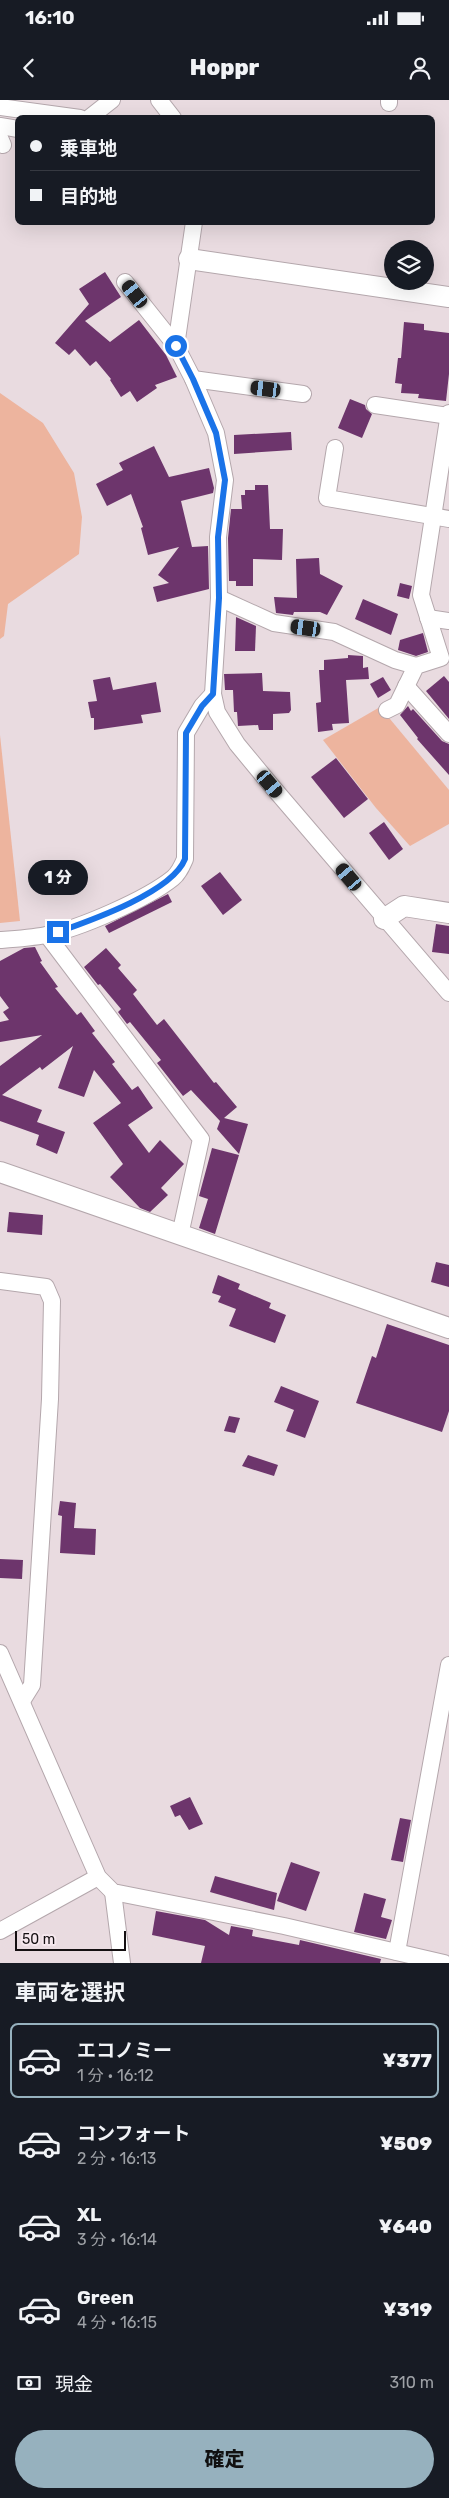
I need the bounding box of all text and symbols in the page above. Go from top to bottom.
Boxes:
text: 16:10 [25,6,75,29]
icon: back [15,54,43,82]
text: Hoppr [190,54,259,81]
icon: person [406,54,434,82]
text: 乗車地 [60,137,117,160]
text: 目的地 [60,185,117,208]
map controls [384,240,434,290]
button: layers [384,240,434,290]
car [119,278,150,310]
route start [165,335,187,357]
car [250,380,281,398]
car [290,618,321,638]
car [254,768,285,800]
callout: 1 分 [28,860,88,894]
car [333,861,364,893]
text: 1 分 [44,868,72,887]
route end [47,921,69,943]
scale bar [15,1928,126,1951]
text: 50 m [22,1931,55,1948]
text: 車両を選択 [15,1979,125,2006]
icon: car [17,2038,62,2083]
text: エコノミー [77,2039,172,2062]
text: ¥377 [383,2049,432,2072]
text: 1 分 · 16:12 [77,2066,154,2085]
icon: car [17,2121,62,2166]
text: コンフォート [77,2122,190,2145]
text: ¥509 [380,2132,432,2155]
text: 2 分 · 16:13 [77,2149,157,2168]
text: XL [77,2203,101,2226]
icon: car [17,2204,62,2249]
text: ¥640 [379,2215,432,2238]
text: 3 分 · 16:14 [77,2230,157,2249]
text: Green [77,2286,134,2309]
icon: car [17,2287,62,2332]
text: ¥319 [383,2298,432,2321]
text: 4 分 · 16:15 [77,2313,157,2332]
icon: cash [15,2369,43,2397]
text: 現金 [55,2373,93,2396]
text: 310 m [390,2373,434,2392]
button: 確定 [15,2430,434,2488]

